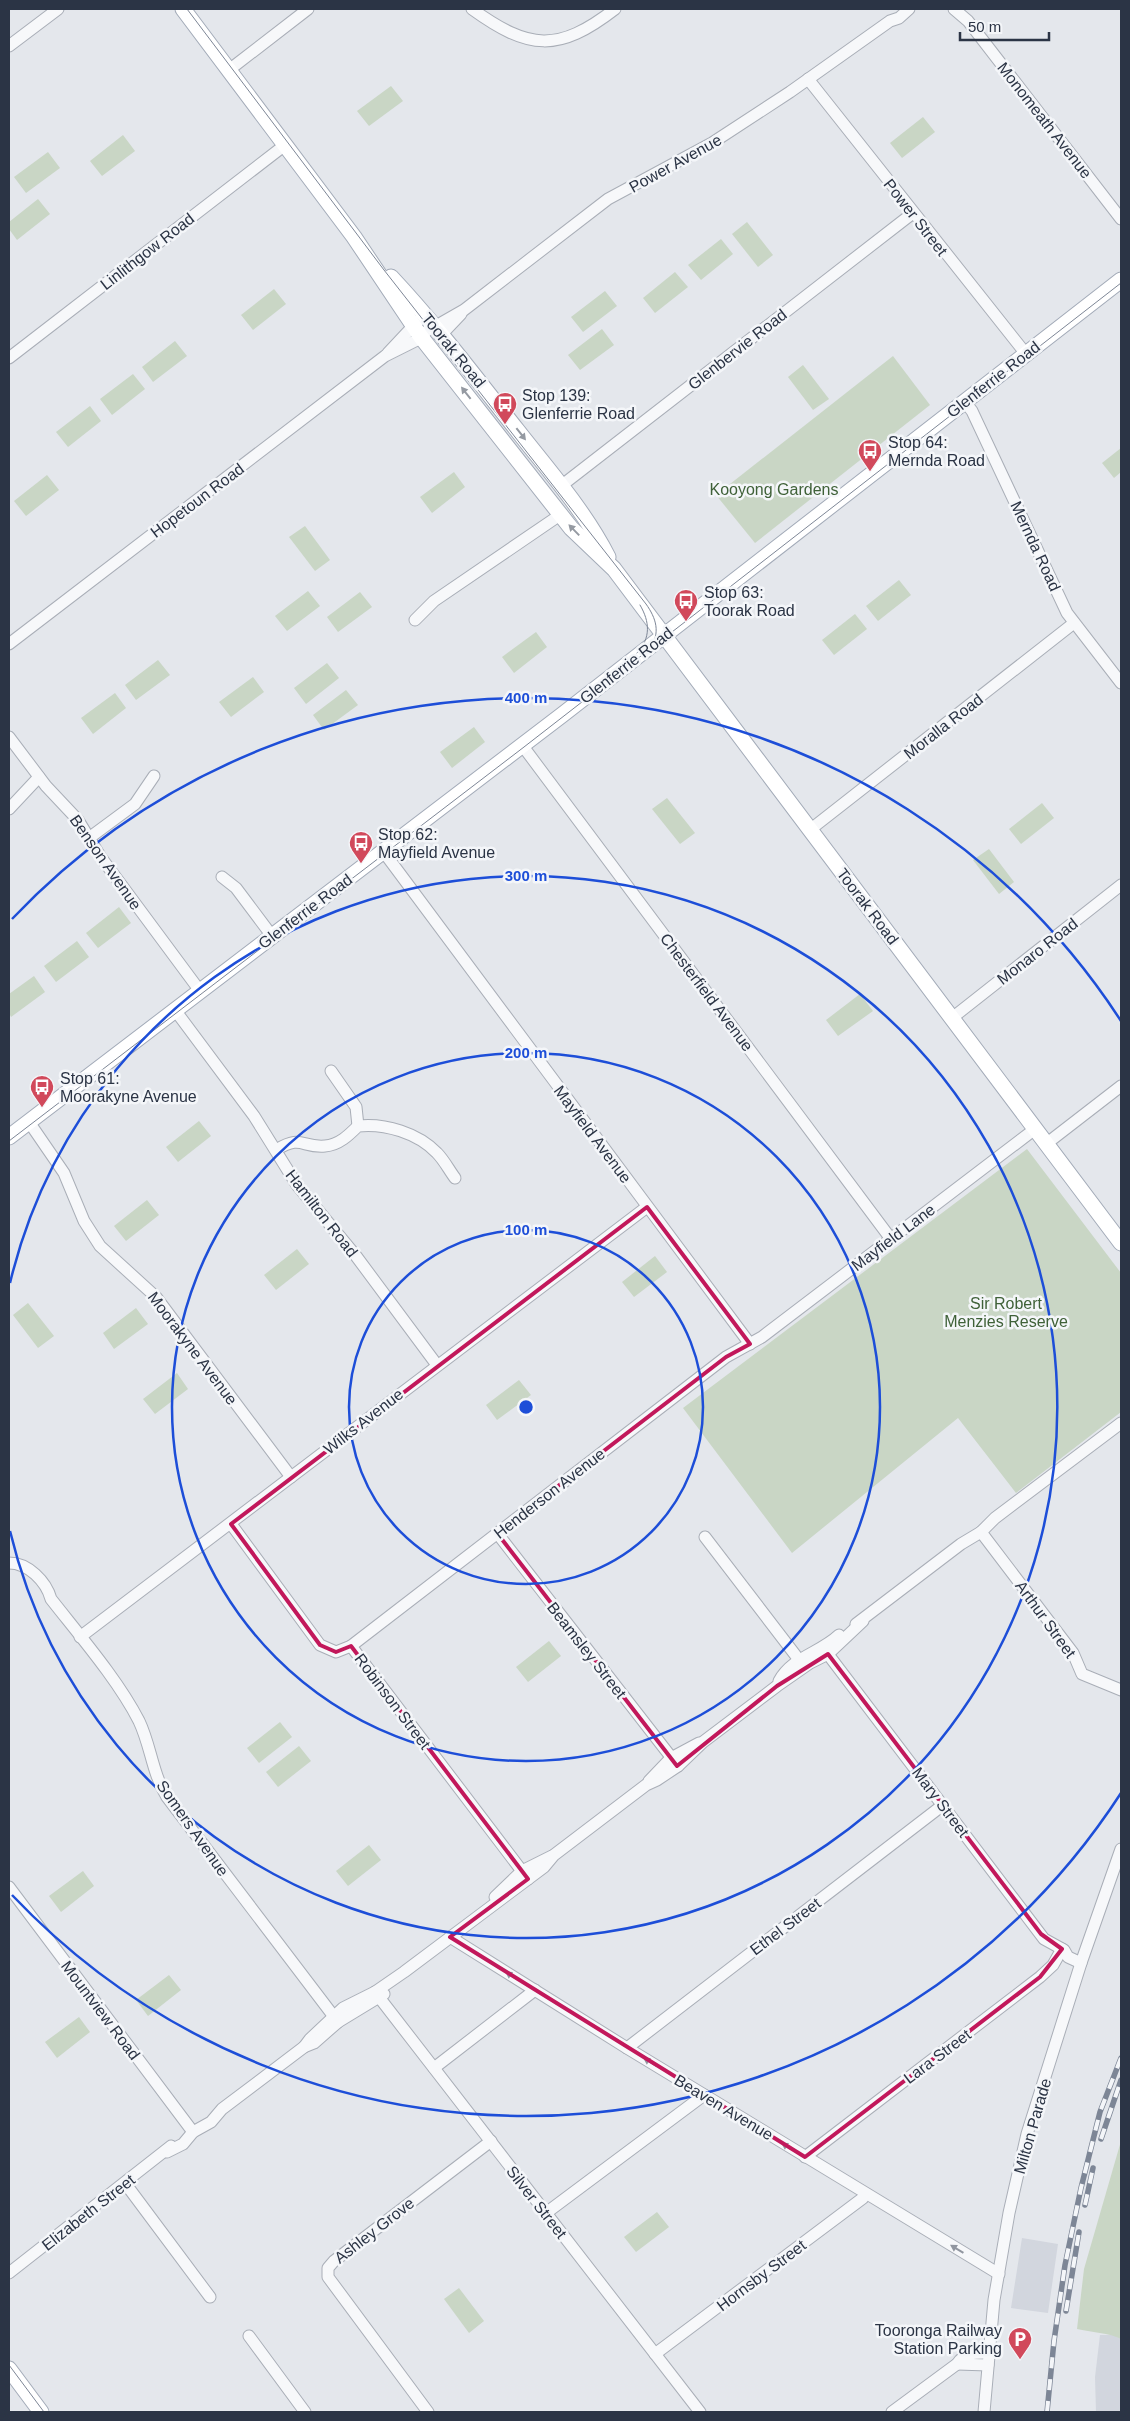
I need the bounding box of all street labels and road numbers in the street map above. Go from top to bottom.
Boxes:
street label: Monomeath Avenue [994,59,1095,182]
street label: Power Avenue [626,131,724,196]
street label: Power Street [880,176,951,259]
street label: Linlithgow Road [97,210,197,293]
street label: Glenbervie Road [685,306,790,393]
street label: Toorak Road [418,310,489,391]
street label: Glenferrie Road [944,338,1043,421]
street label: Hopetoun Road [147,460,247,541]
street label: Mernda Road [1007,499,1064,594]
street label: Glenferrie Road [577,624,676,707]
street label: Moralla Road [901,690,986,762]
street label: Benson Avenue [67,812,145,913]
street label: Toorak Road [834,865,902,948]
street label: Glenferrie Road [255,871,356,952]
street label: Monaro Road [994,915,1081,988]
street label: Chesterfield Avenue [657,930,756,1055]
street label: Mayfield Avenue [551,1082,635,1186]
street label: Hamilton Road [282,1166,361,1260]
street label: Mayfield Lane [848,1201,938,1274]
street label: Moorakyne Avenue [145,1289,241,1408]
street label: Wilks Avenue [320,1385,406,1458]
street label: Henderson Avenue [491,1445,608,1542]
street label: Arthur Street [1012,1578,1079,1661]
street label: Beamsley Street [544,1599,630,1702]
street label: Robinson Street [351,1650,434,1753]
street label: Mary Street [909,1764,973,1841]
street label: Somers Avenue [153,1777,232,1879]
street label: Ethel Street [747,1894,824,1958]
street label: Mountview Road [58,1958,143,2063]
street label: Lara Street [901,2025,974,2087]
street label: Beaven Avenue [671,2071,776,2144]
street label: Milton Parade [1011,2076,1054,2176]
street label: Silver Street [503,2163,570,2242]
street label: Elizabeth Street [39,2171,138,2254]
street label: Ashley Grove [331,2194,417,2267]
street label: Hornsby Street [714,2236,809,2314]

